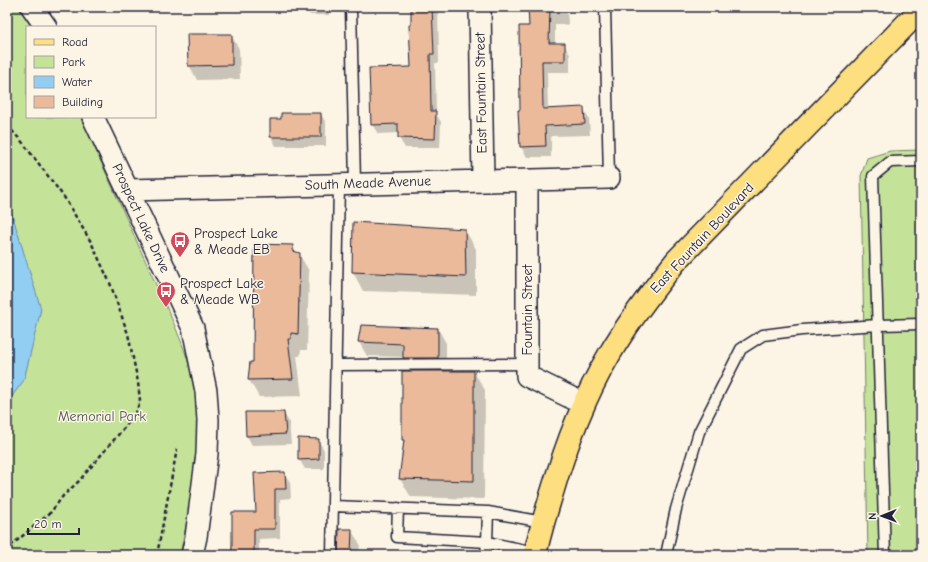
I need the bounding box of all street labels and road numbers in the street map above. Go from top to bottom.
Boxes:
street label: East Fountain Street [471,31,491,154]
street label: Prospect Lake Drive [108,161,174,275]
street label: South Meade Avenue [305,172,431,194]
street label: East Fountain Boulevard [646,179,758,297]
street label: Fountain Street [519,263,536,356]

